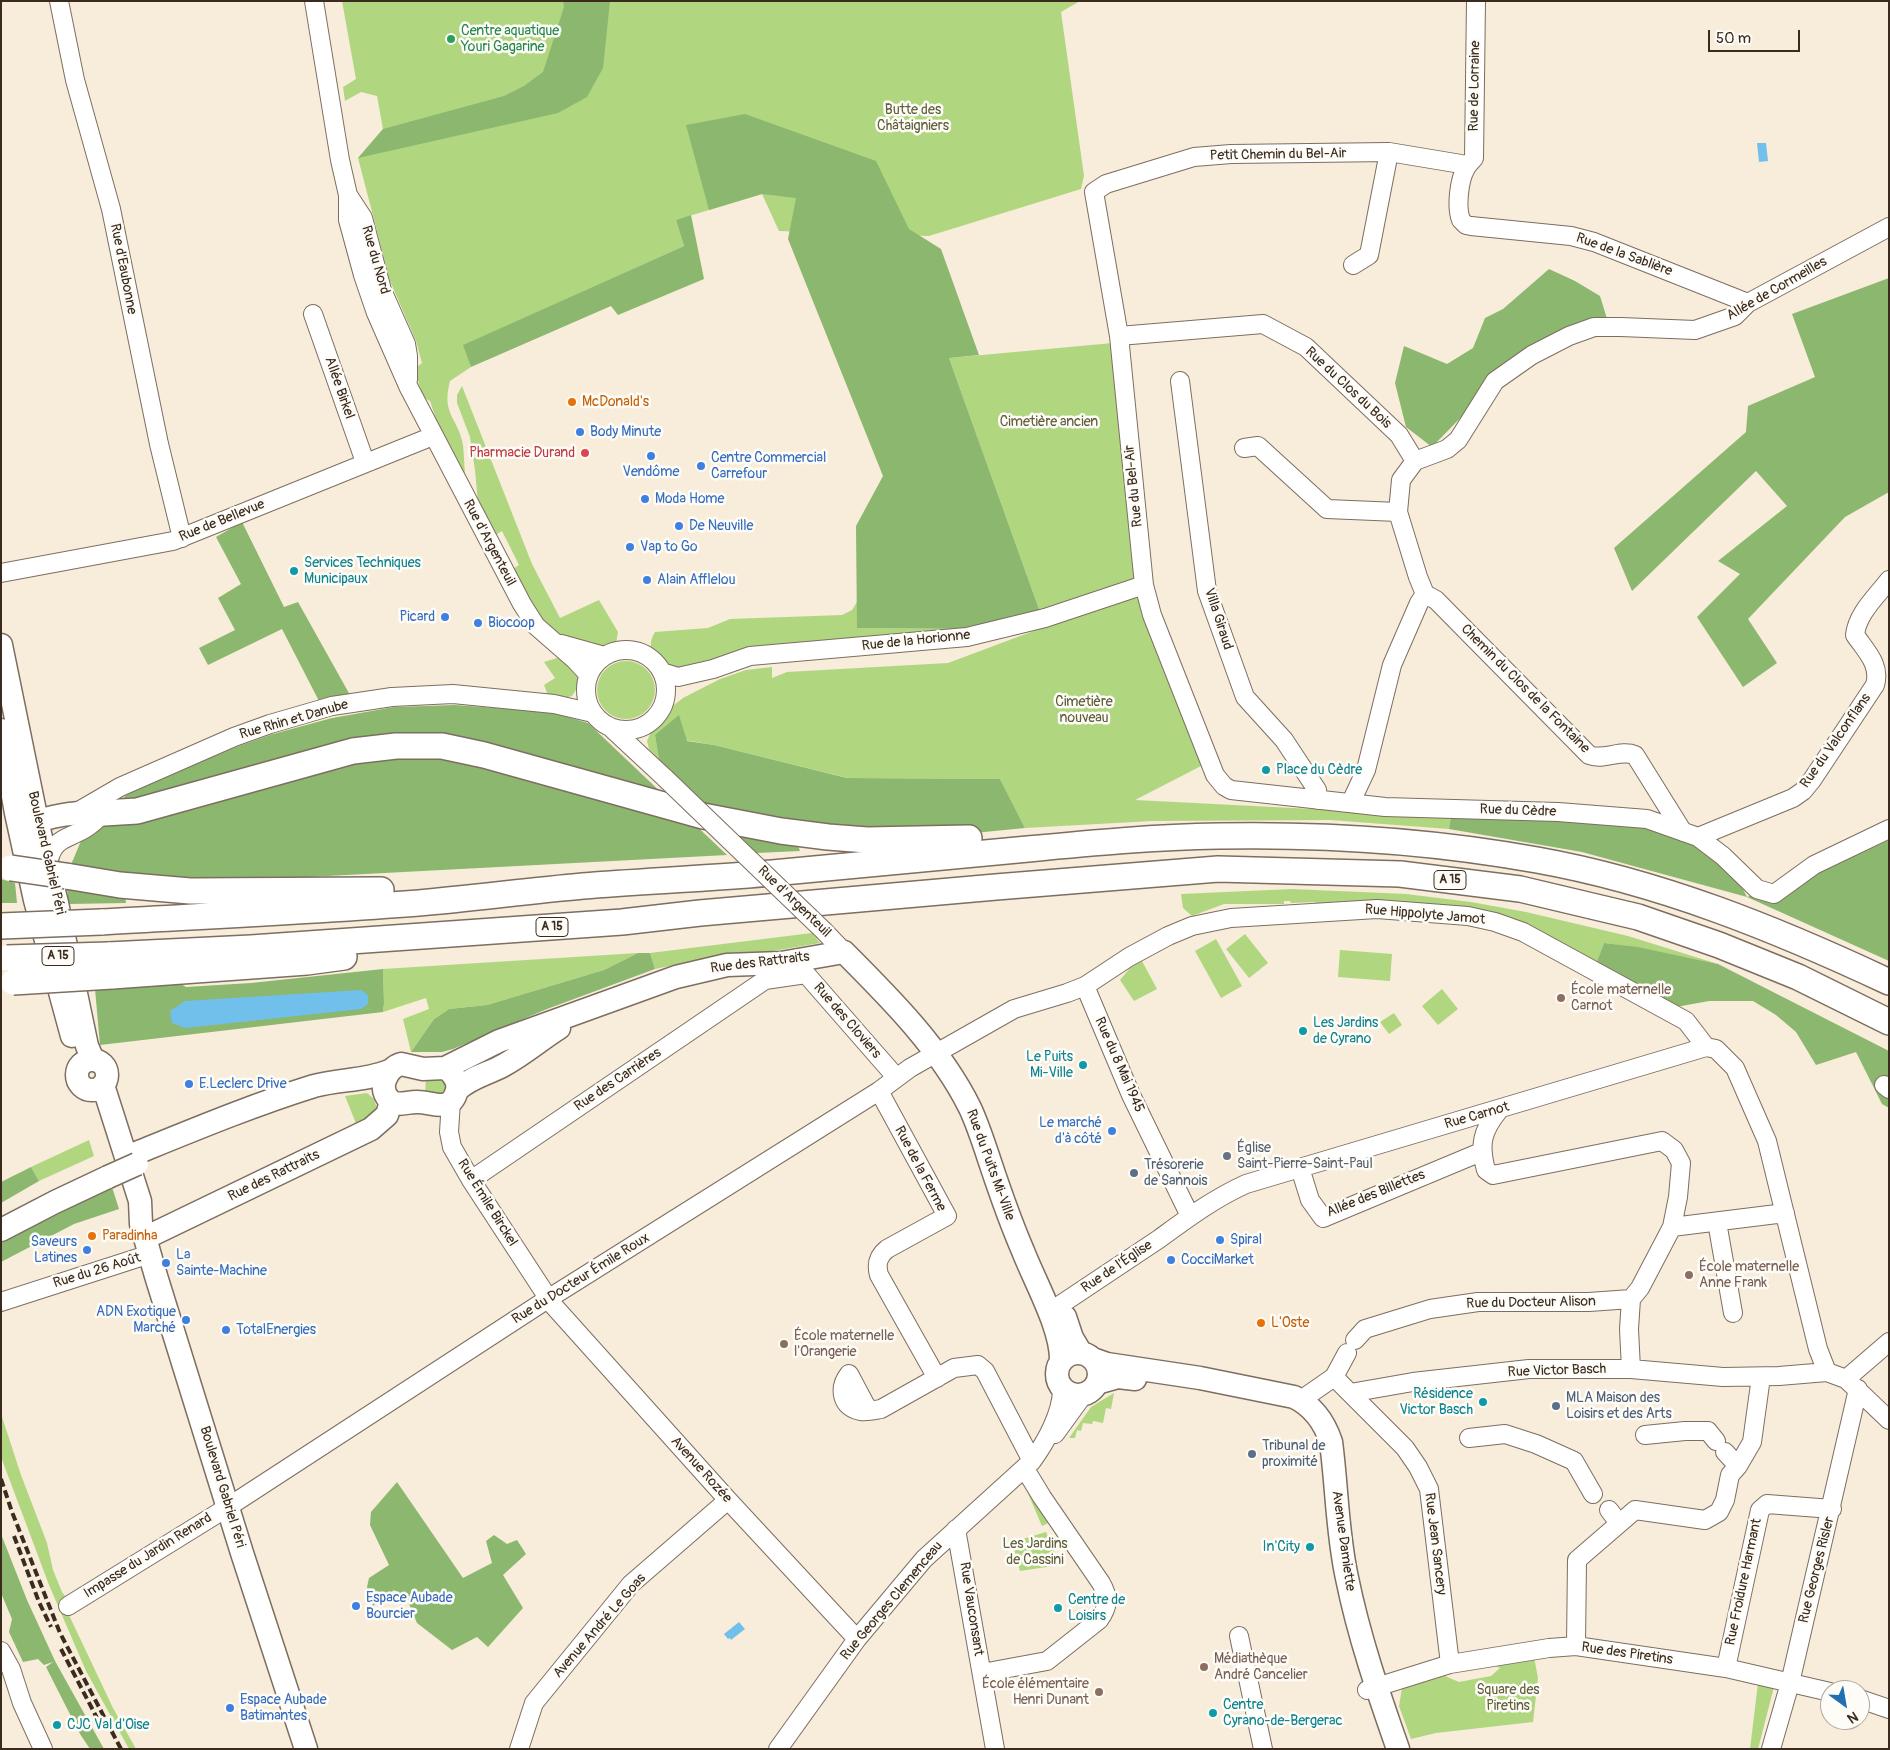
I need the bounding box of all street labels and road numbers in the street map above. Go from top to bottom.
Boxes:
street label: Rue de Lorraine [1466,40,1484,132]
street label: Petit Chemin du Bel-Air [1209,145,1347,165]
street label: Rue d'Eaubonne [106,222,140,316]
street label: Rue du Nord [357,224,393,296]
street label: Rue de la Sablière [1574,230,1674,280]
street label: Allée de Cormeilles [1724,254,1830,324]
street label: Rue du Clos du Bois [1301,344,1395,432]
street label: Allée Birkel [321,355,357,421]
street label: Rue du Bel-Air [1121,444,1147,528]
street label: Rue de Bellevue [177,496,267,546]
street label: Rue d'Argenteuil [459,497,519,589]
street label: Villa Giraud [1200,586,1236,652]
street label: Chemin du Clos de la Fontaine [1457,621,1593,757]
street label: Rue de la Horionne [861,627,971,655]
street label: Rue du Valconflans [1797,690,1875,792]
street label: Rue Rhin et Danube [238,696,350,744]
street label: Boulevard Gabriel Péri [24,790,68,916]
street label: Rue du Cèdre [1479,801,1557,821]
street label: Rue d'Argenteuil [754,863,834,941]
road number: A 15 [1434,870,1466,890]
street label: Rue Hippolyte Jamot [1364,901,1486,929]
road number: A 15 [536,918,568,936]
road number: A 15 [42,946,74,966]
street label: Rue des Rattraits [710,949,810,977]
street label: Rue des Cloviers [810,980,884,1062]
street label: Rue du 8 Mai 1945 [1090,1015,1148,1115]
street label: Rue des Carrières [571,1045,665,1115]
street label: Rue Carnot [1443,1099,1511,1133]
street label: Rue du Puits Mi-Ville [962,1107,1018,1223]
street label: Rue de la Ferme [890,1123,950,1215]
street label: Rue des Rattraits [226,1147,322,1205]
street label: Rue Émile Birckel [453,1156,521,1250]
street label: Allée des Billettes [1324,1167,1428,1221]
street label: Rue du Docteur Émile Roux [509,1230,653,1328]
street label: Rue de l'Église [1078,1237,1156,1297]
street label: Rue du 26 Août [51,1250,143,1292]
street label: Rue du Docteur Alison [1466,1293,1596,1313]
street label: Rue Victor Basch [1507,1361,1607,1381]
street label: Boulevard Gabriel Péri [196,1424,248,1550]
street label: Avenue Rozée [667,1433,735,1507]
street label: Avenue Damiette [1328,1490,1358,1592]
street label: Rue Jean Sancery [1420,1492,1450,1596]
street label: Impasse du Jardin Renard [81,1510,215,1602]
street label: Rue Georges Risler [1796,1515,1838,1625]
street label: Rue Froidure Harmant [1722,1517,1766,1647]
street label: Rue Georges Clemenceau [837,1538,947,1664]
street label: Rue Vauconsant [955,1561,987,1657]
street label: Avenue André Le Goas [550,1570,650,1682]
street label: Rue des Piretins [1580,1639,1674,1669]

